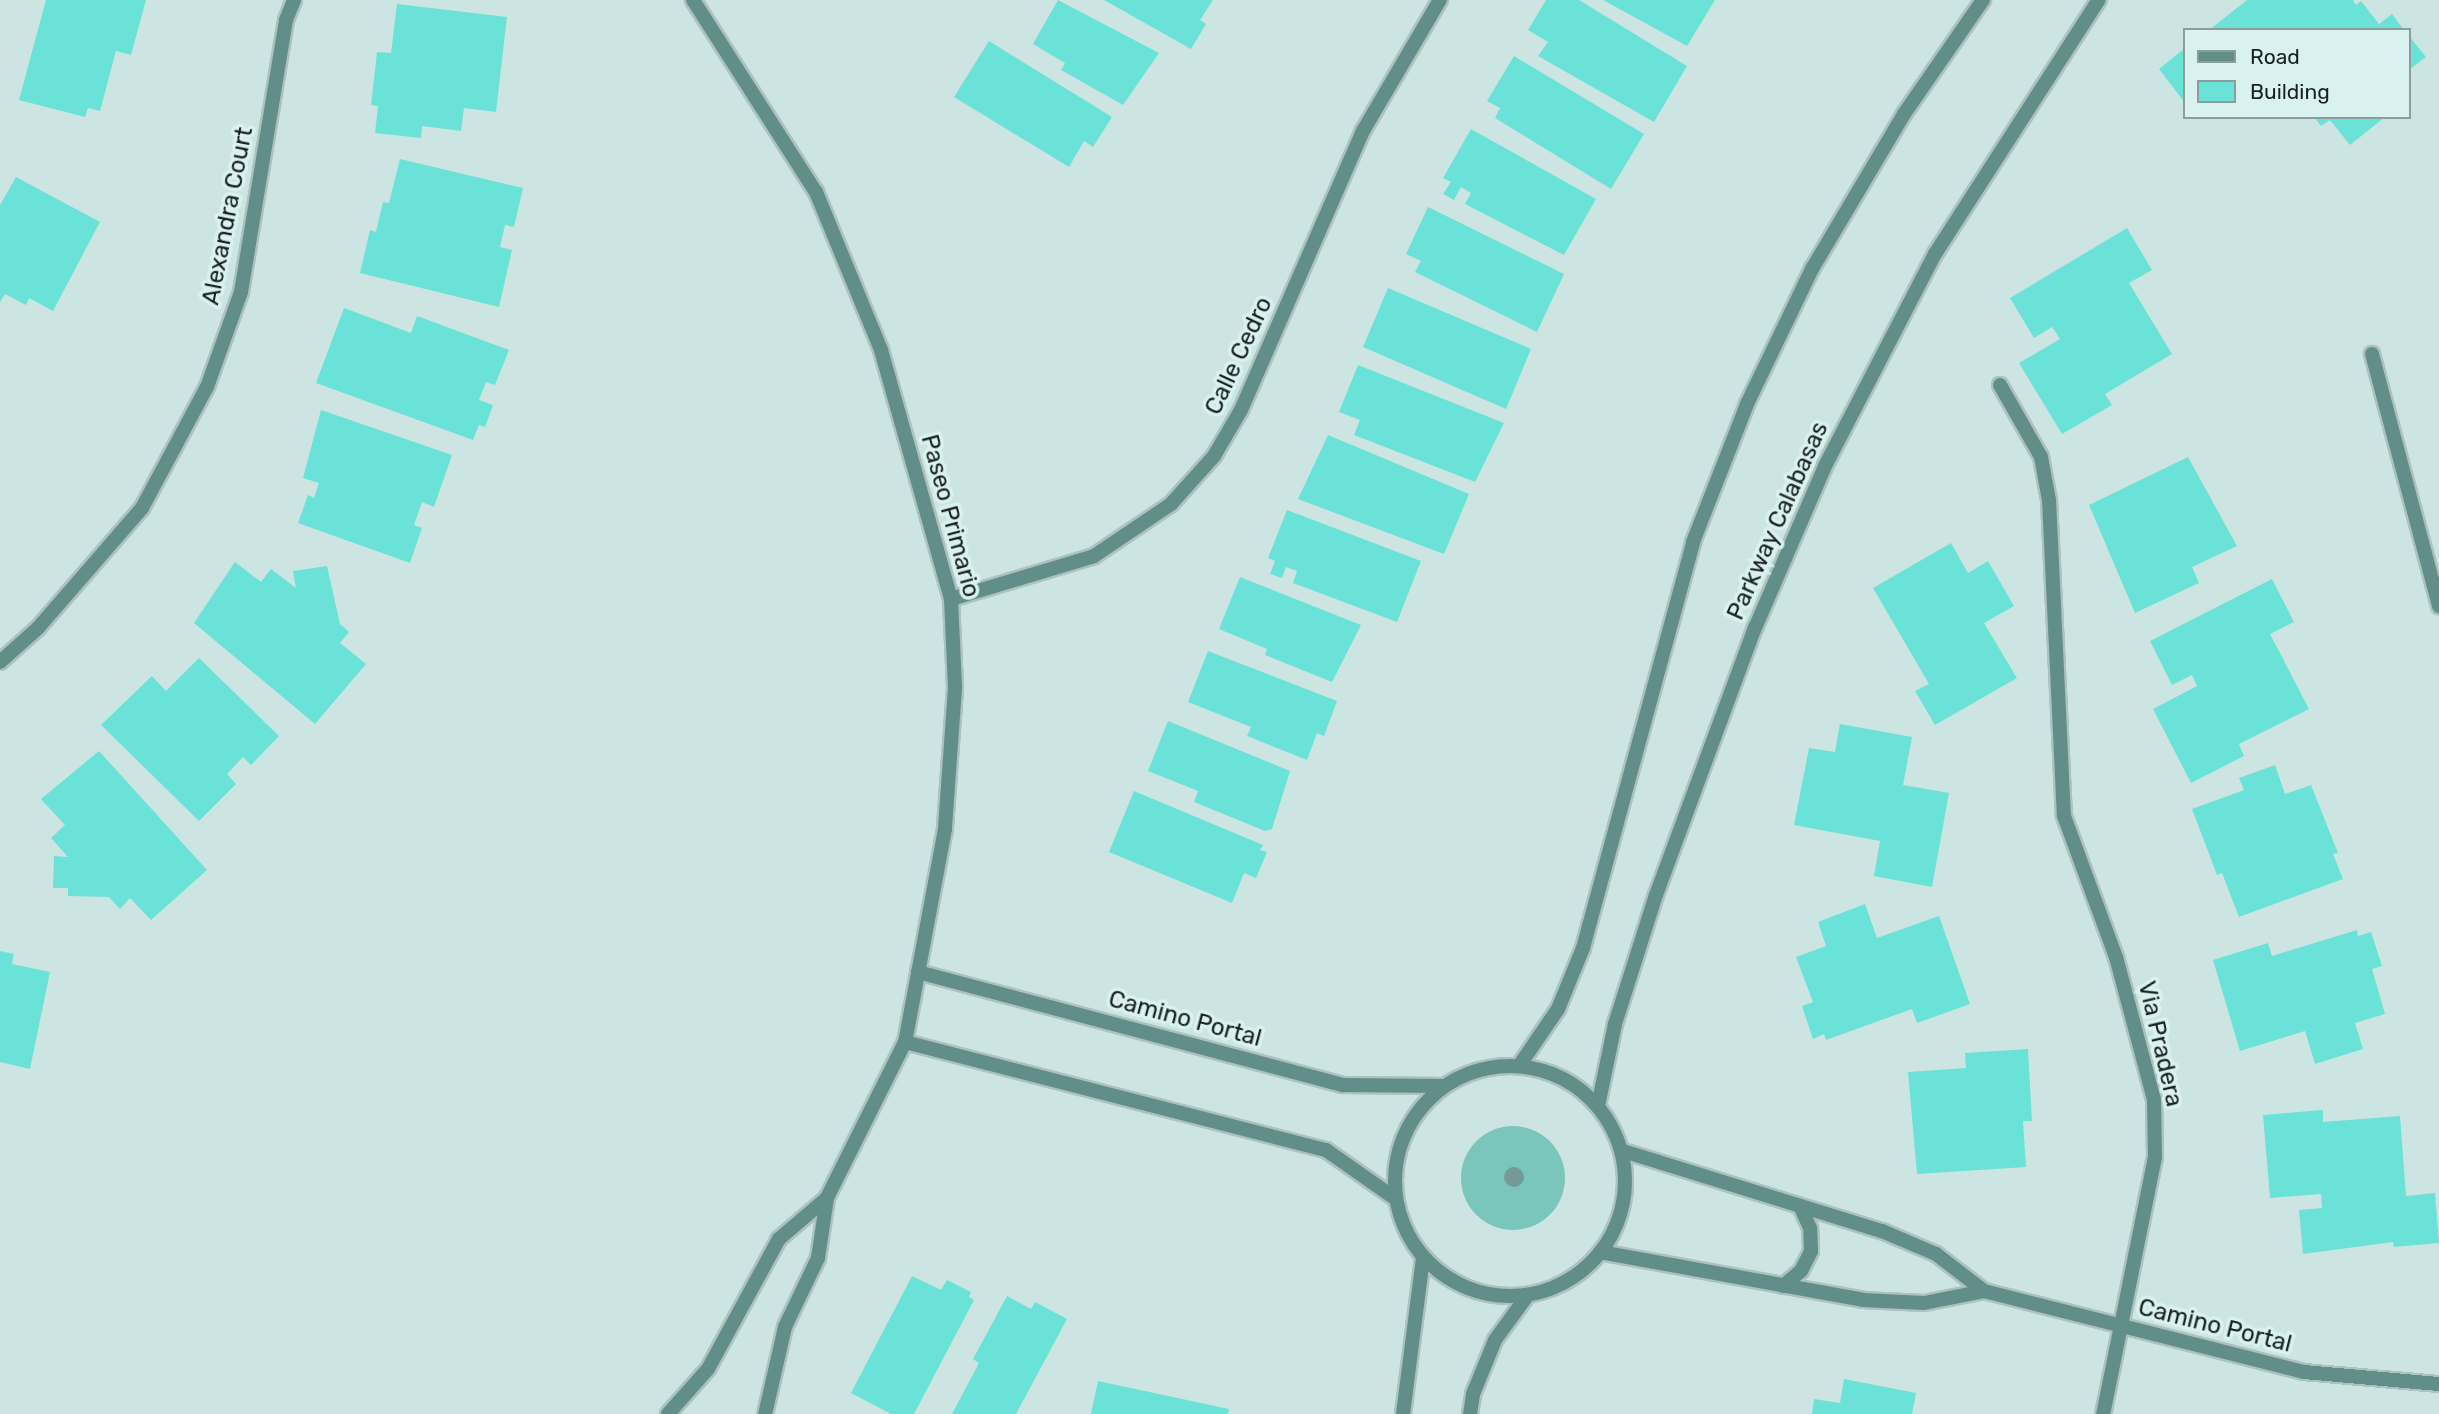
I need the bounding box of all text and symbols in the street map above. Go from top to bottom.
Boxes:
legend [2184,28,2411,119]
text: Road [2250,44,2300,69]
text: Building [2250,79,2330,104]
street label: Alexandra Court [197,125,259,307]
street label: Calle Cedro [1199,293,1279,419]
street label: Parkway Calabasas [1721,417,1835,625]
street label: Paseo Primario [914,431,986,601]
street label: Via Pradera [2132,978,2188,1110]
street label: Camino Portal [1105,985,1265,1053]
street label: Camino Portal [2135,1293,2295,1359]

